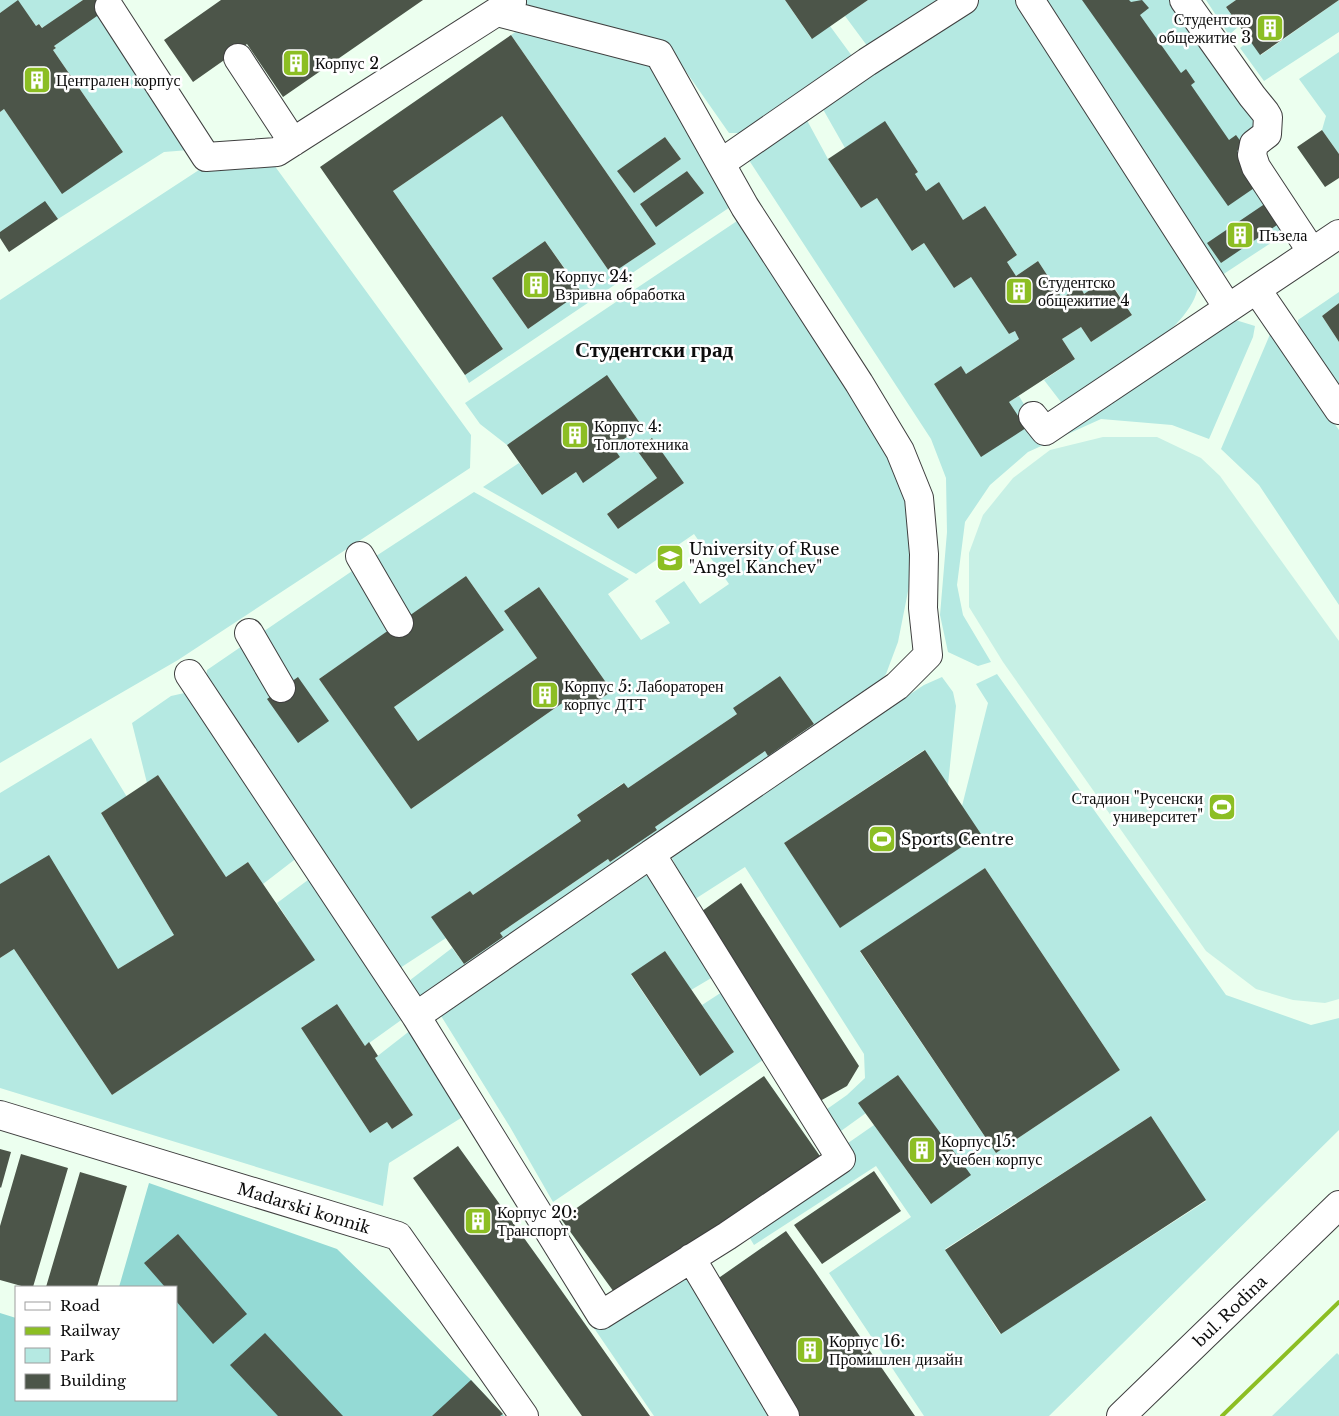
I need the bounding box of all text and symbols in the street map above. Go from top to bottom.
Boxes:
place label: Студентско общежитие 3 [1159,9,1251,47]
building icon: Студентско общежитие 3 [1255,13,1285,43]
building icon: Корпус 2 [281,48,311,78]
place label: Корпус 2 [315,53,379,73]
building icon: Централен корпус [22,65,52,95]
place label: Централен корпус [56,70,181,90]
building icon: Пъзела [1225,220,1255,250]
place label: Пъзела [1259,225,1307,245]
place label: Корпус 24: Взривна обработка [555,266,685,304]
building icon: Корпус 24: Взривна обработка [521,270,551,300]
place label: Студентско общежитие 4 [1038,272,1130,310]
building icon: Студентско общежитие 4 [1004,276,1034,306]
district label: Студентски град [575,337,733,363]
place label: Корпус 4: Топлотехника [594,416,689,454]
building icon: Корпус 4: Топлотехника [560,420,590,450]
place label: University of Ruse "Angel Kanchev" [689,539,839,577]
school or university icon: University of Ruse "Angel Kanchev" [655,543,685,573]
place label: Корпус 5: Лабораторен корпус ДТТ [564,676,724,714]
building icon: Корпус 5: Лабораторен корпус ДТТ [530,680,560,710]
place label: Стадион "Русенски университет" [1072,788,1203,826]
sports icon: Стадион "Русенски университет" [1207,792,1237,822]
sports icon: Sports Centre [867,824,897,854]
place label: Sports Centre [901,829,1014,849]
place label: Корпус 15: Учебен корпус [941,1131,1042,1169]
building icon: Корпус 15: Учебен корпус [907,1135,937,1165]
street label: Madarski konnik [235,1178,373,1238]
place label: Корпус 20: Транспорт [497,1202,577,1240]
building icon: Корпус 20: Транспорт [463,1206,493,1236]
street label: bul. Rodina [1188,1271,1271,1352]
legend [15,1286,178,1401]
text: Road [60,1296,100,1315]
text: Railway [60,1321,121,1340]
place label: Корпус 16: Промишлен дизайн [829,1331,963,1369]
building icon: Корпус 16: Промишлен дизайн [795,1335,825,1365]
text: Park [60,1346,96,1365]
text: Building [60,1371,127,1390]

